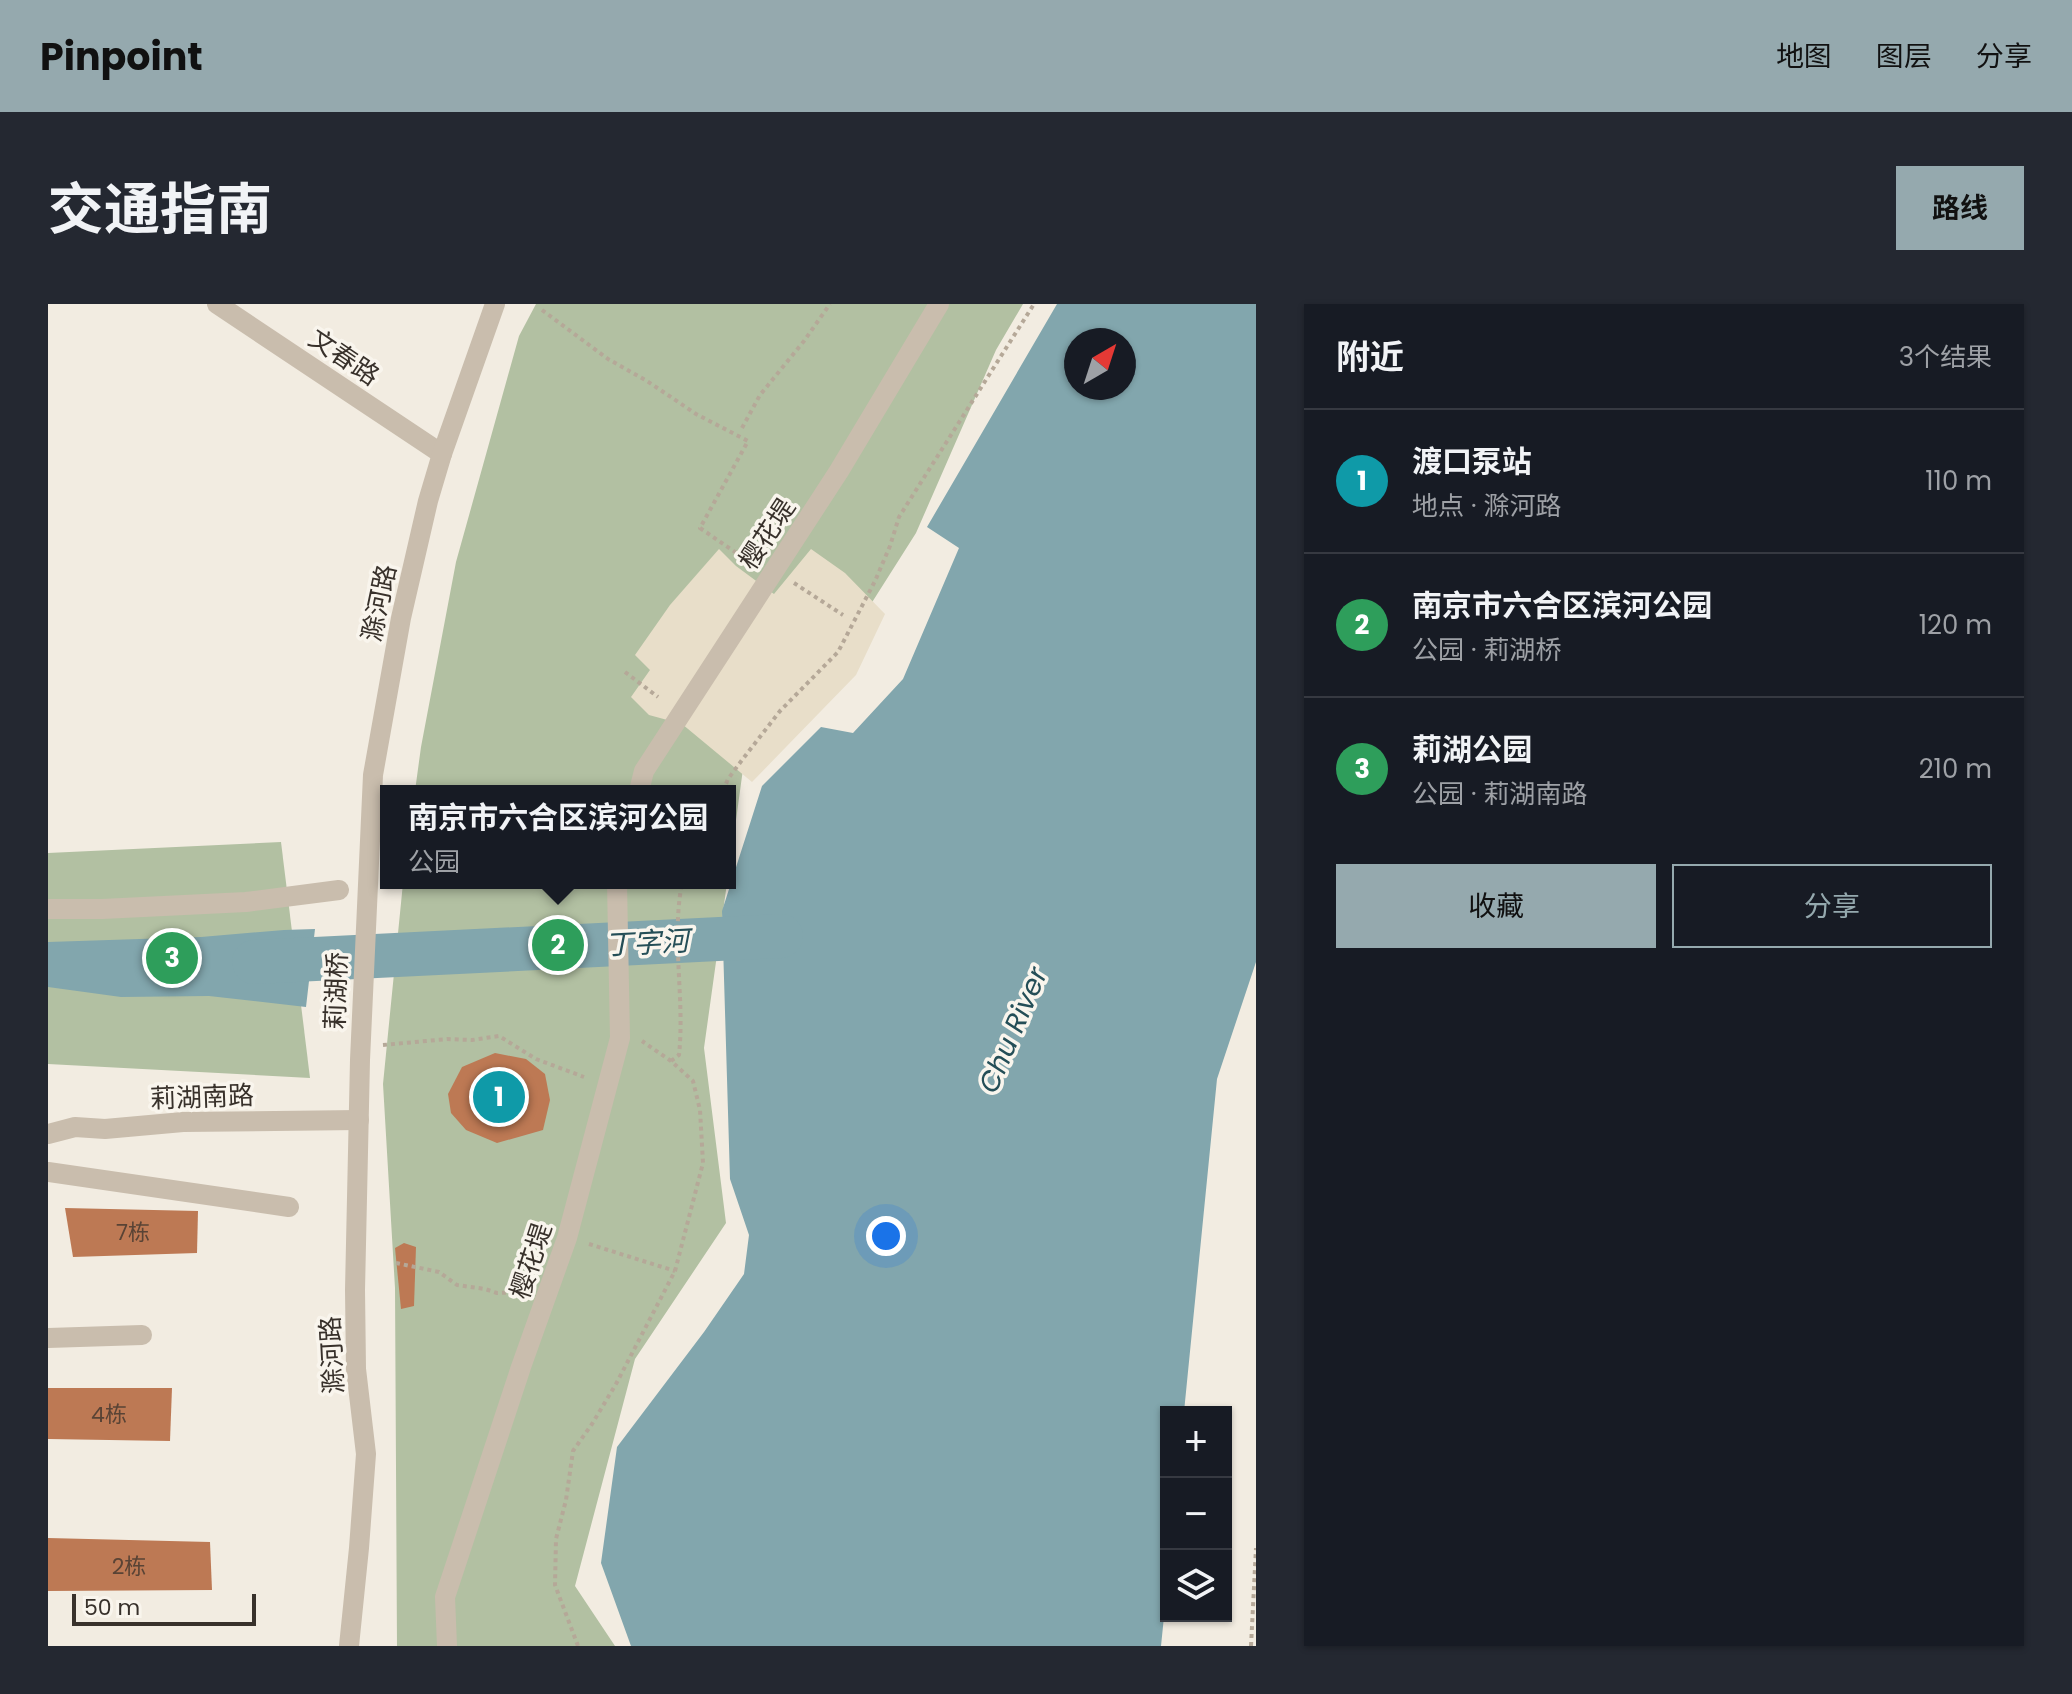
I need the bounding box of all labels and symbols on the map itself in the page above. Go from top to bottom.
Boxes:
street label: 文春路 [302,320,386,394]
north arrow [1064,328,1136,400]
street label: 樱花堤 [731,491,803,577]
street label: 滁河路 [353,561,405,645]
pin: 2 [532,915,584,975]
water label: 丁字河 [604,921,695,965]
pin: 3 [146,928,198,988]
street label: 莉湖桥 [317,951,355,1031]
water label: Chu River [969,961,1057,1099]
pin: 1 [473,1067,525,1127]
street label: 莉湖南路 [149,1077,255,1117]
your location [866,1216,906,1256]
house number: 7栋 [116,1217,150,1248]
street label: 樱花堤 [502,1218,560,1304]
street label: 滁河路 [312,1315,352,1395]
house number: 4栋 [91,1399,127,1430]
house number: 2栋 [112,1551,146,1582]
scale bar [72,1590,256,1626]

